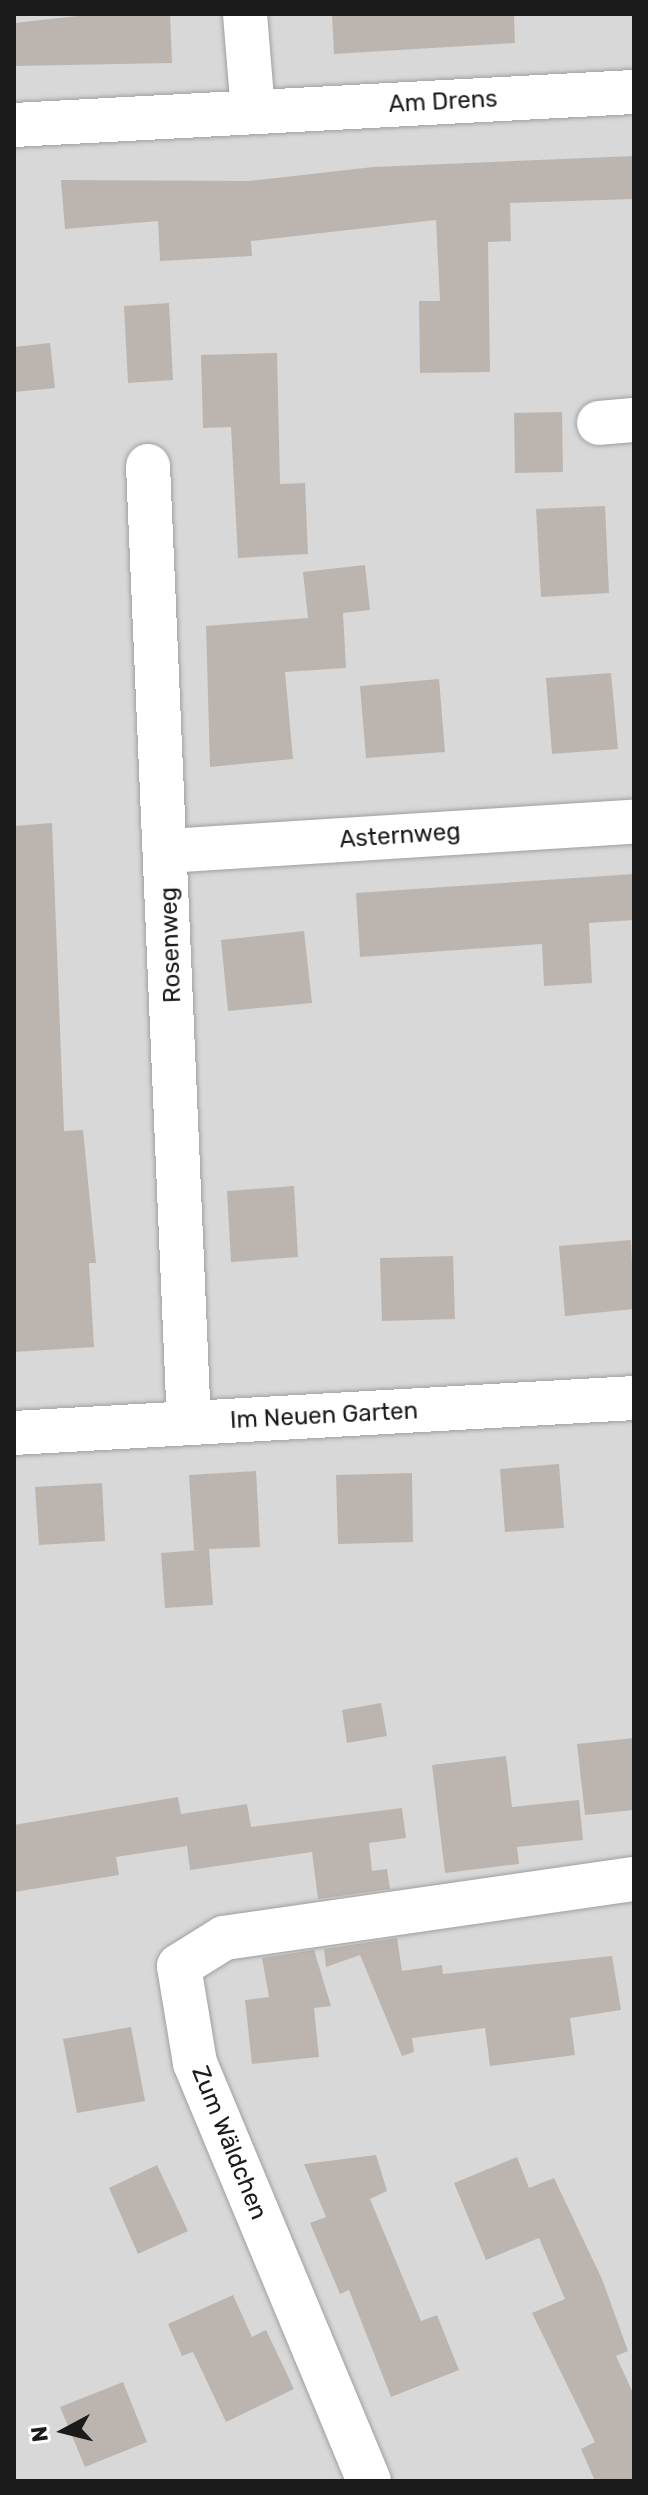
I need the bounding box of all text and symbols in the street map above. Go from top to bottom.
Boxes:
street label: Am Drens [388,85,498,119]
street label: Asternweg [338,817,462,855]
street label: Rosenweg [155,886,187,1004]
street label: Im Neuen Garten [229,1397,419,1435]
street label: Zum Wäldchen [185,2062,273,2224]
north arrow [24,2391,104,2471]
text: N [25,2424,54,2443]

